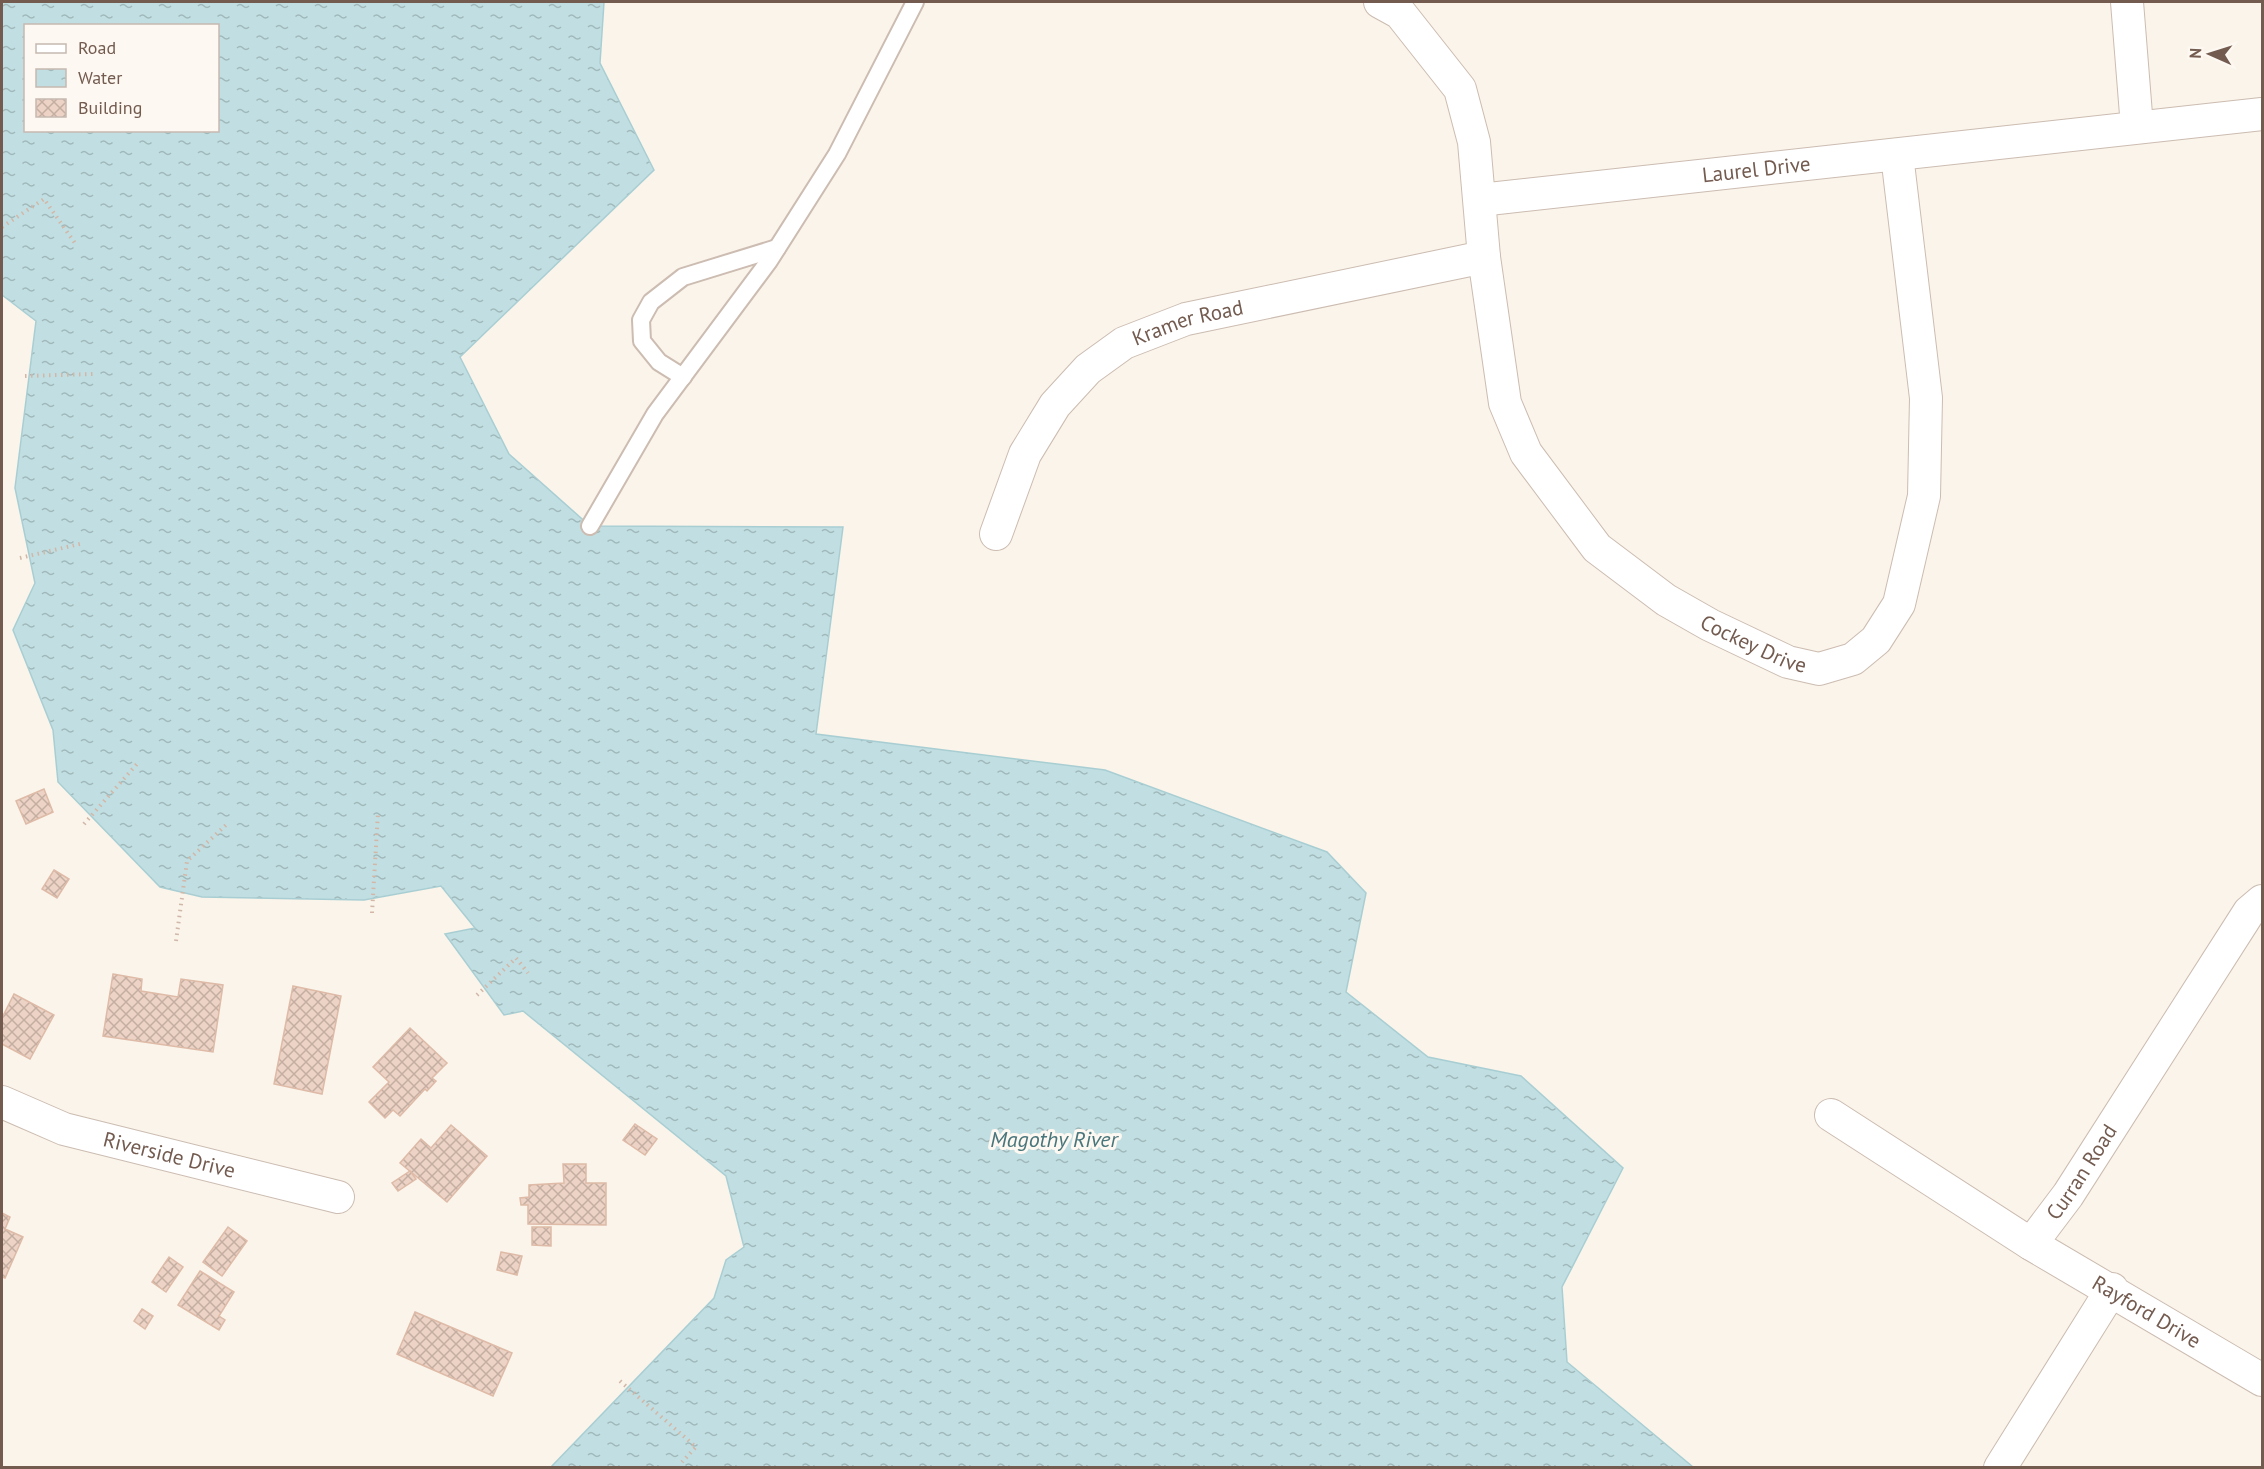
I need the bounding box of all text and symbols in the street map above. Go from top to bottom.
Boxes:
legend [24,24,219,132]
north arrow [2180,24,2240,84]
text: Road [78,36,116,59]
text: N [2185,47,2205,59]
text: Water [78,66,122,89]
text: Building [78,96,142,119]
street label: Laurel Drive [1701,150,1812,188]
street label: Kramer Road [1128,293,1246,352]
street label: Cockey Drive [1696,608,1809,679]
street label: Curran Road [2040,1119,2123,1225]
street label: Riverside Drive [101,1125,238,1184]
water label: Magothy River [990,1125,1120,1153]
street label: Rayford Drive [2088,1269,2206,1354]

